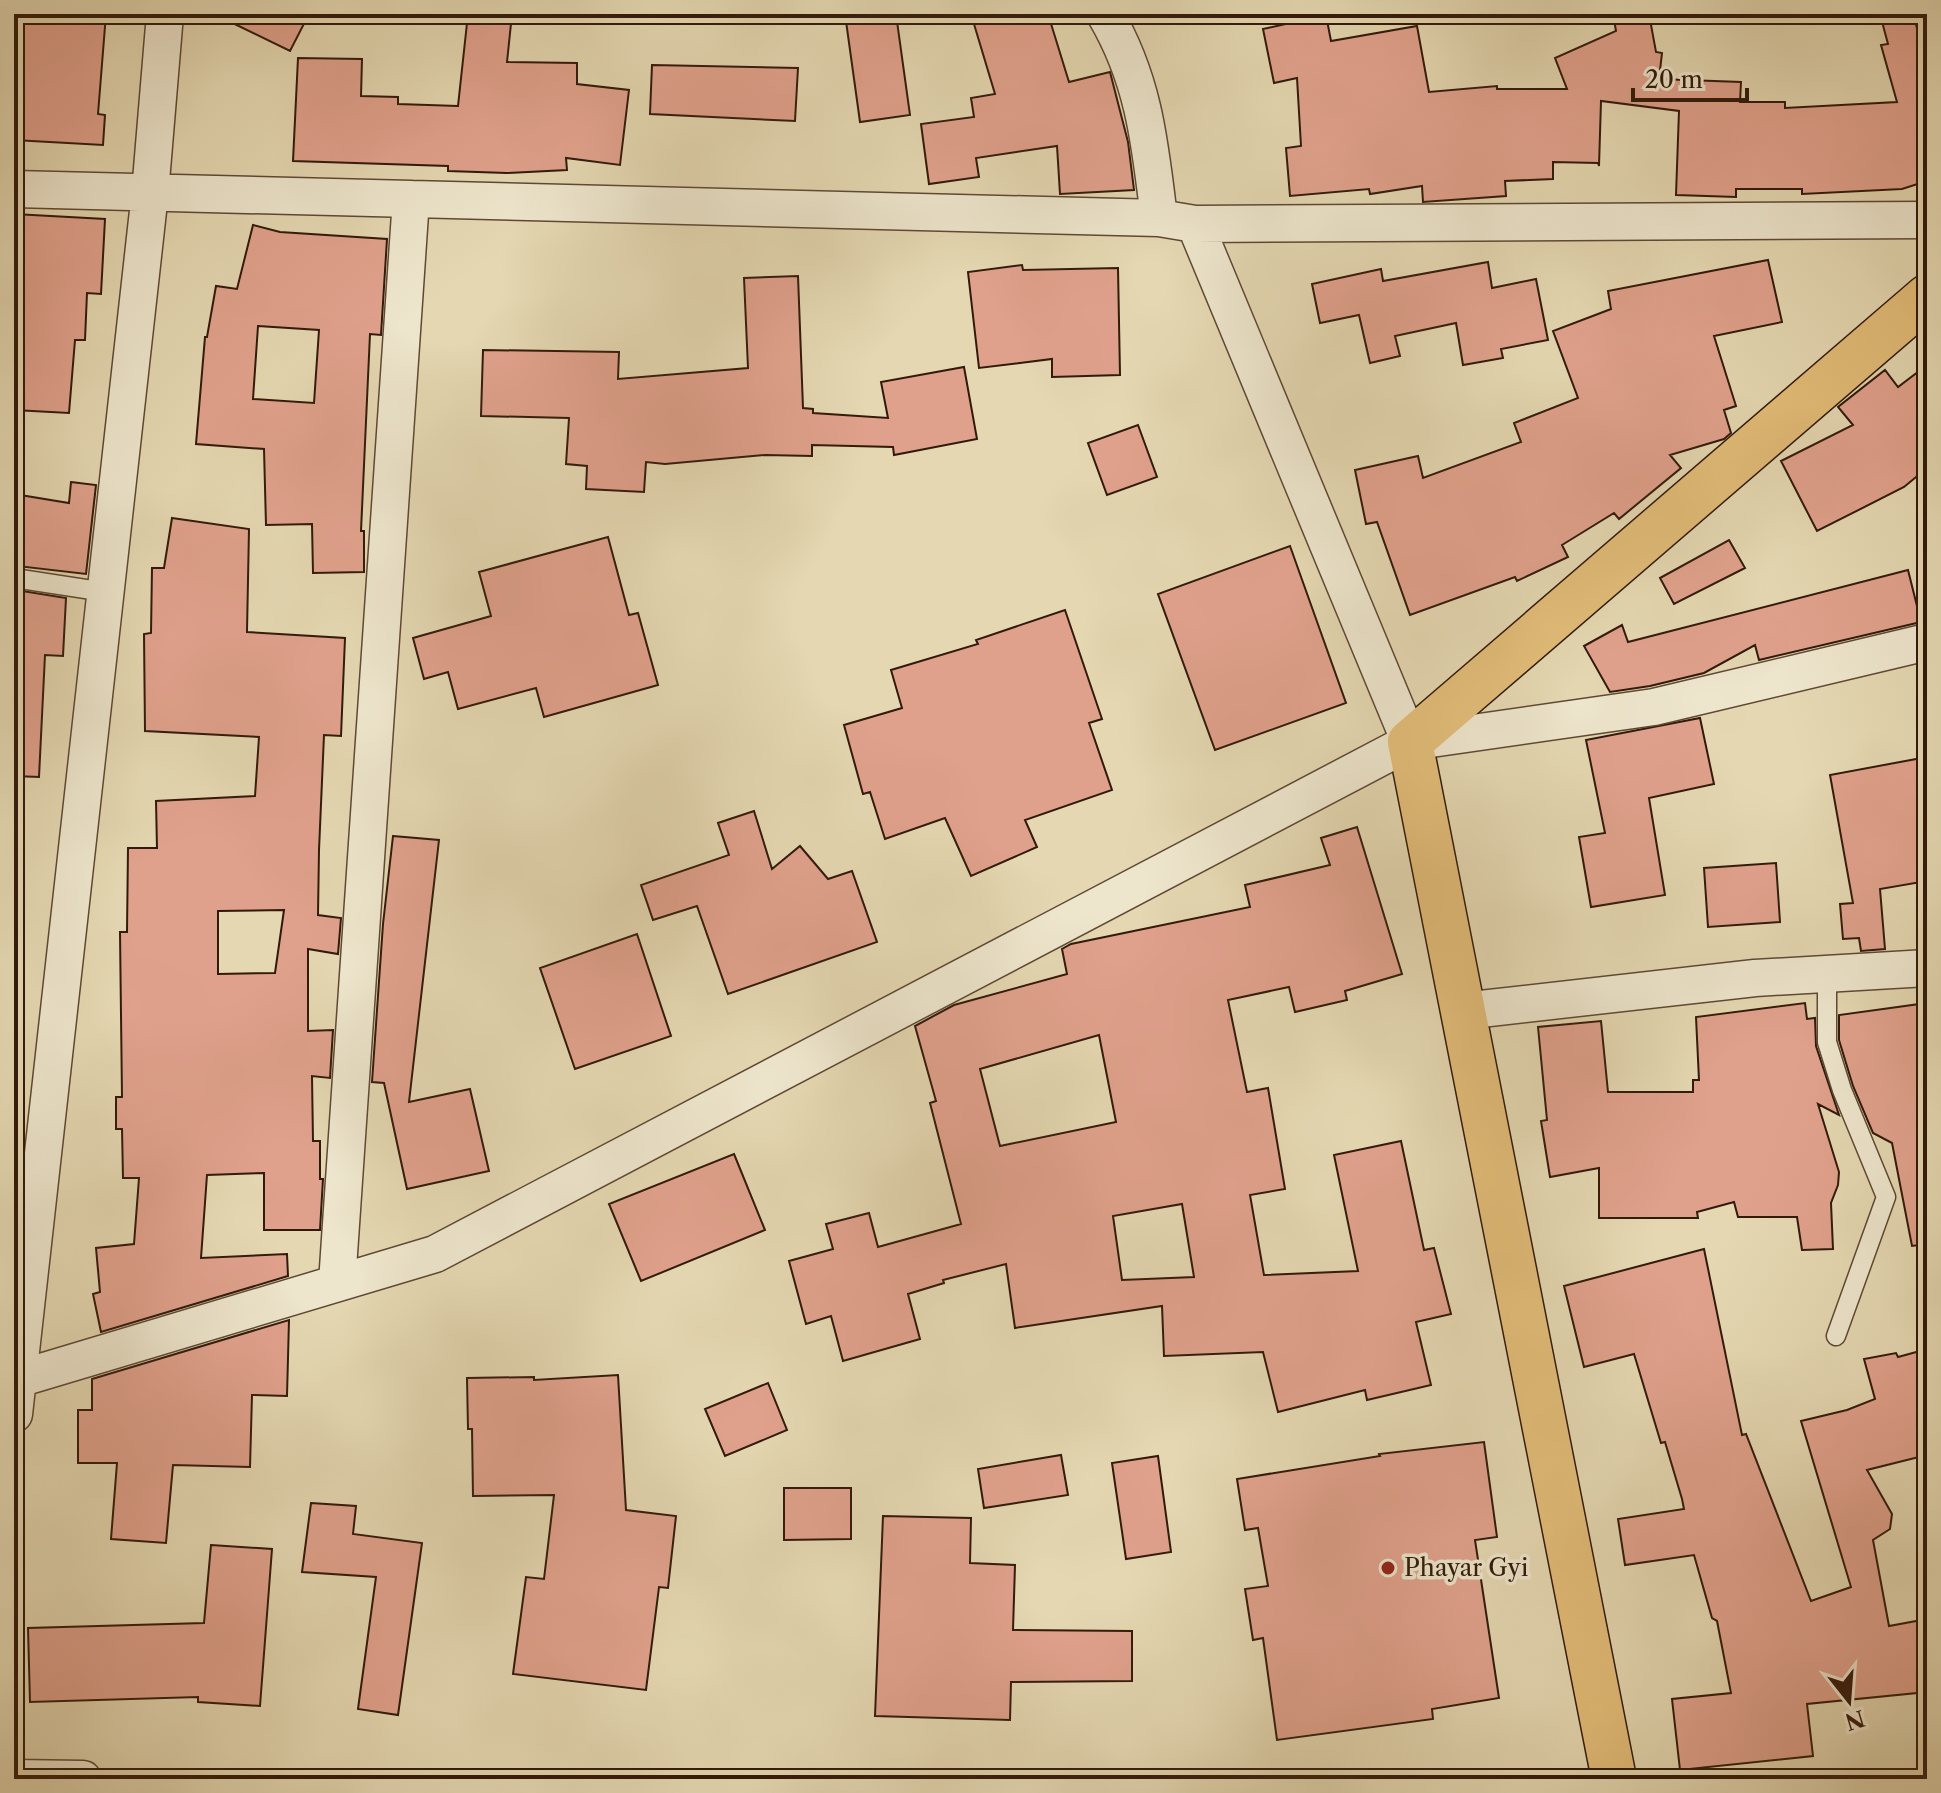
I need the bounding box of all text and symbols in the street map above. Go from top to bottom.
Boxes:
scale bar [1633,52,1747,102]
text: 20 m [1645,65,1703,94]
place label: Phayar Gyi [1404,1553,1528,1582]
marker: Phayar Gyi [1379,1559,1397,1577]
north arrow [1809,1661,1889,1741]
text: N [1842,1704,1868,1735]

